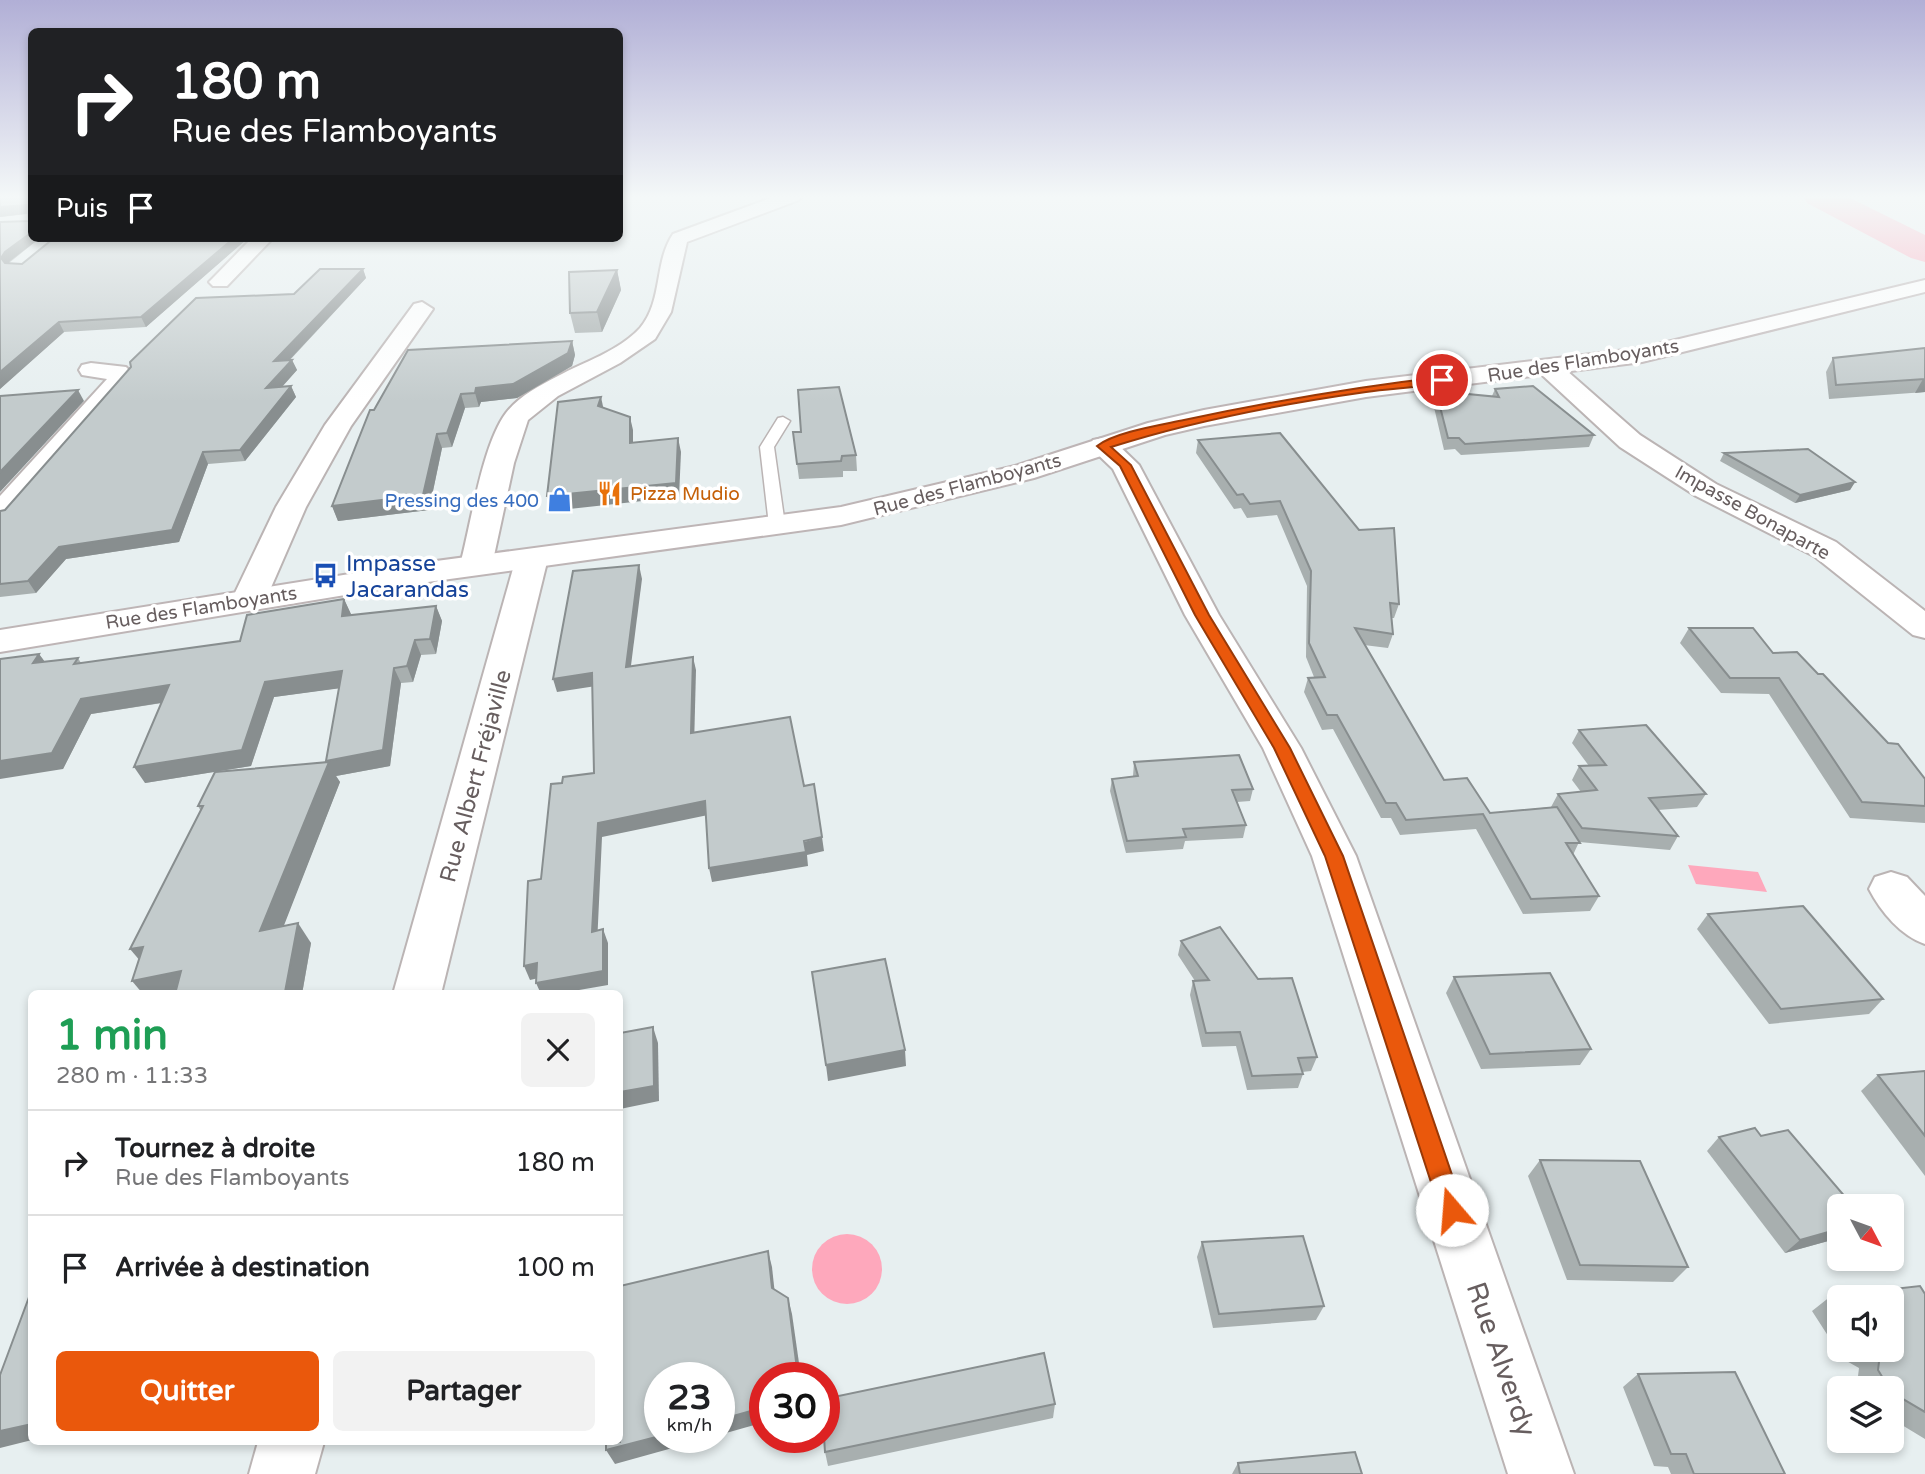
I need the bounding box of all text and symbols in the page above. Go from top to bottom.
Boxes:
text: 180 m [171,53,321,112]
icon: right [56,56,147,147]
text: Rue des Flamboyants [171,113,497,151]
icon: arrive [122,189,160,227]
text: Puis [56,193,108,224]
street label: Rue des Flamboyants [1486,335,1681,387]
pin [1412,350,1472,410]
icon: arrive [1423,361,1461,399]
street label: Rue des Flamboyants [871,449,1064,521]
street label: Impasse Bonaparte [1671,461,1834,565]
restaurant icon: Pizza Mudio [596,479,624,507]
place label: Pizza Mudio [630,483,740,505]
shop icon: Pressing des 400 [545,486,573,514]
place label: Pressing des 400 [385,490,539,512]
place label: Impasse Jacarandas [346,550,469,604]
bus stop icon: Impasse Jacarandas [312,562,340,590]
street label: Rue des Flamboyants [104,582,299,634]
street label: Rue Albert Fréjaville [434,667,518,886]
text: 1 min [56,1010,168,1061]
button: close [521,1013,595,1087]
text: 280 m · 11:33 [56,1062,208,1090]
text: Tournez à droite [115,1133,315,1164]
icon: right [56,1144,94,1182]
text: 180 m [515,1147,595,1178]
text: Rue des Flamboyants [115,1164,350,1192]
position arrow [1415,1173,1489,1247]
north arrow [1827,1194,1904,1270]
map controls [1827,1194,1904,1453]
icon: arrive [56,1249,94,1287]
text: Arrivée à destination [115,1252,370,1283]
text: 100 m [515,1252,595,1283]
street label: Rue Alverdy [1459,1278,1543,1441]
button: sound [1827,1285,1904,1362]
button: Quitter [56,1351,319,1431]
button: Partager [333,1351,595,1431]
speed limit sign: 30 [749,1362,840,1453]
button: layers [1827,1376,1904,1453]
text: 23 [668,1377,711,1419]
text: km/h [667,1414,712,1436]

